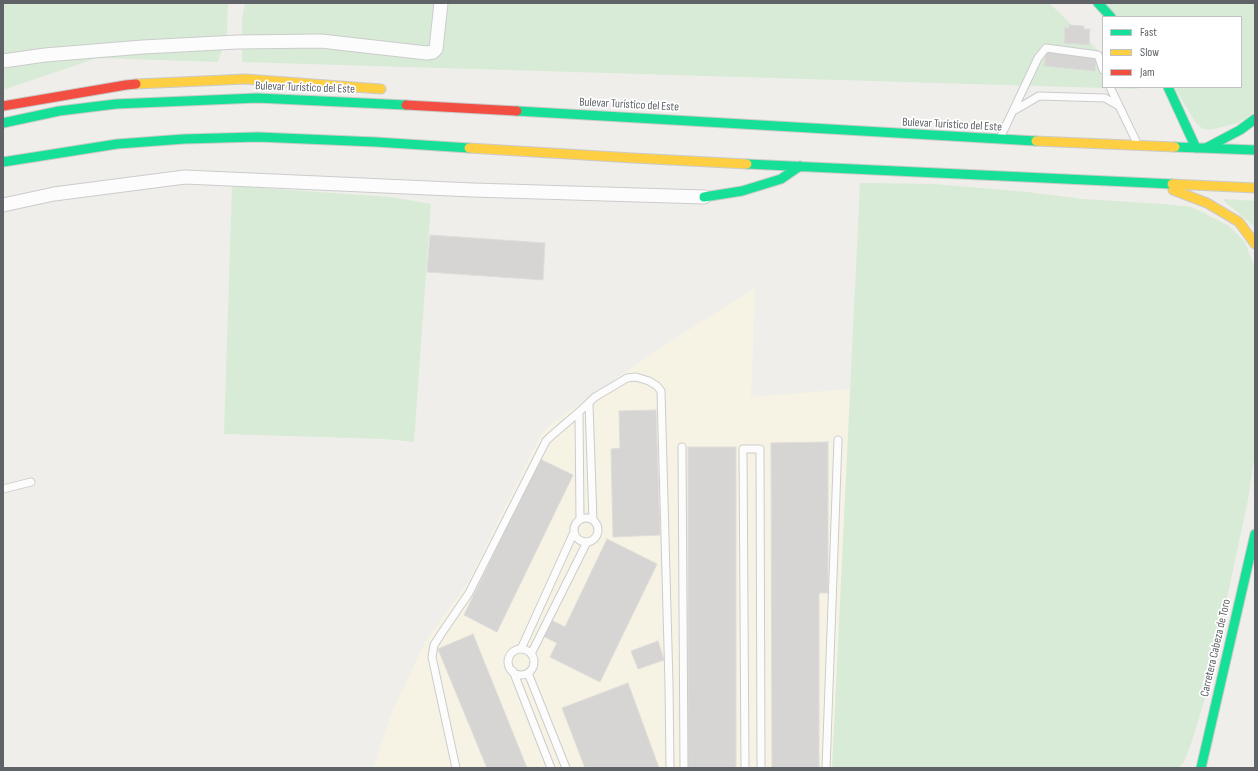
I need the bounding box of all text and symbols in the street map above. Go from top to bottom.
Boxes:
legend [1102,16,1242,88]
text: Fast [1140,25,1157,40]
text: Slow [1140,45,1159,60]
text: Jam [1140,65,1155,80]
street label: Bulevar Turístico del Este [255,79,355,97]
street label: Bulevar Turístico del Este [579,95,679,115]
street label: Bulevar Turístico del Este [902,115,1002,135]
street label: Carretera Cabeza de Toro [1198,598,1234,698]

